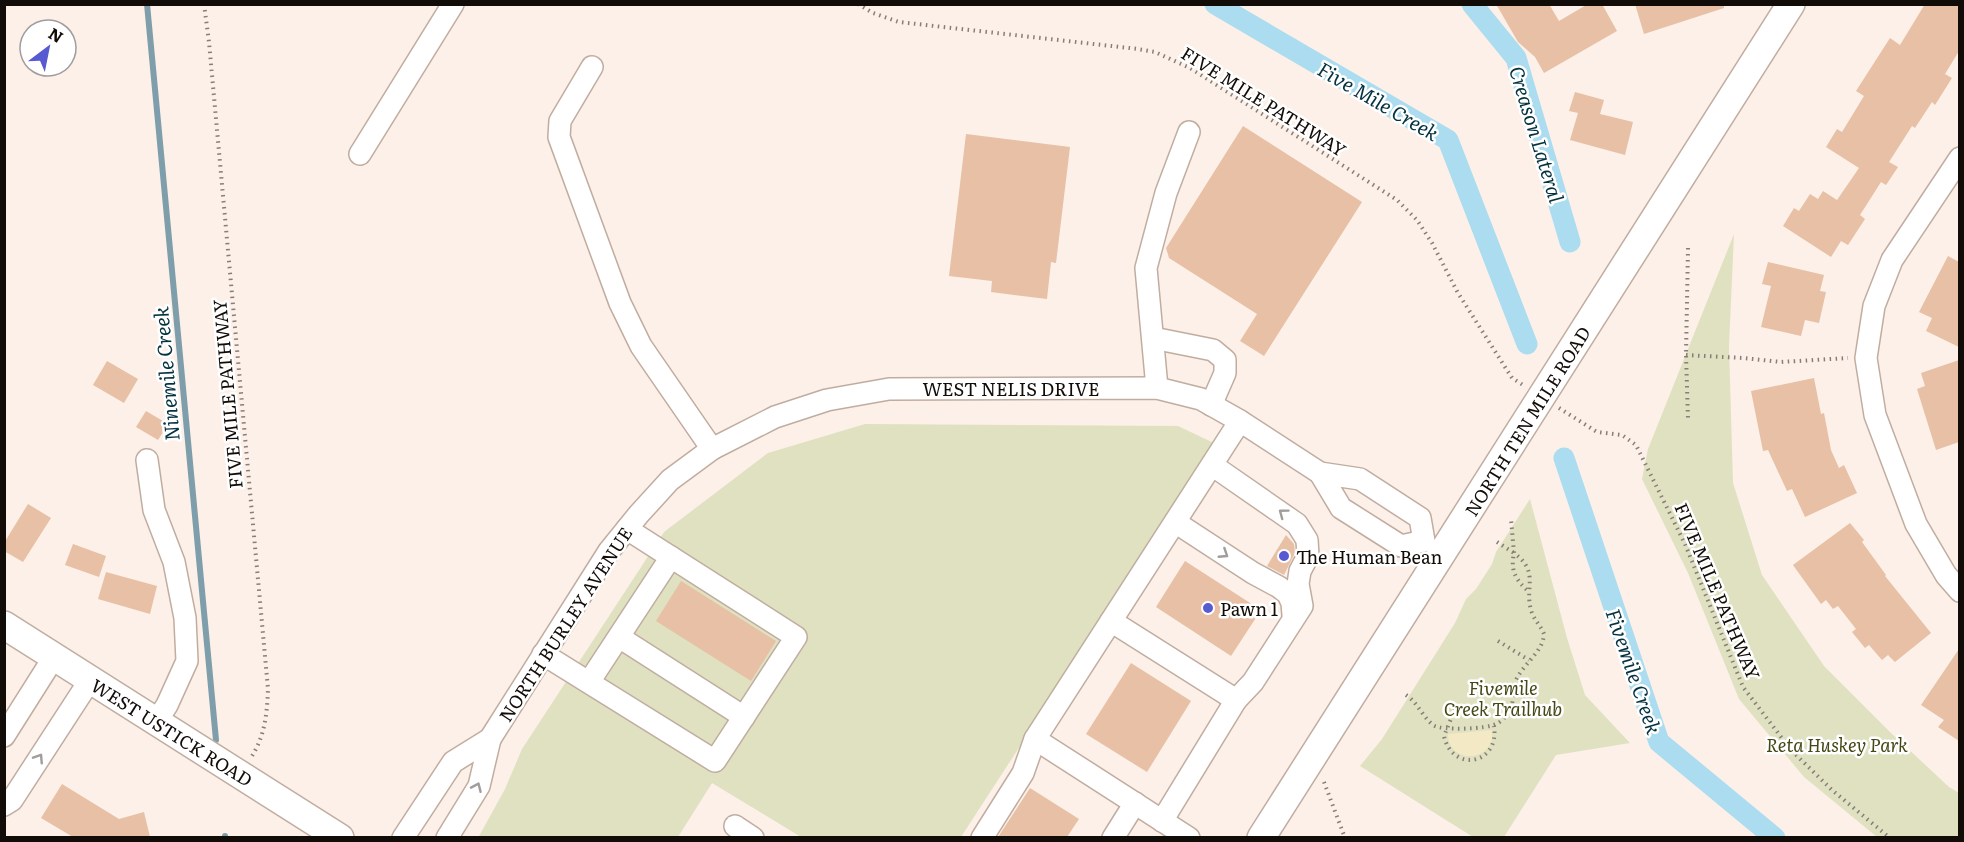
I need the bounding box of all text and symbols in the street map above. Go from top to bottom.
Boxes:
north arrow [18,18,78,78]
text: N [44,21,69,48]
street label: FIVE MILE PATHWAY [1176,39,1352,163]
water label: Five Mile Creek [1313,53,1445,147]
water label: Creason Lateral [1503,62,1573,206]
street label: FIVE MILE PATHWAY [205,298,249,490]
water label: Ninemile Creek [144,306,186,442]
street label: NORTH TEN MILE ROAD [1457,321,1597,521]
street label: WEST NELIS DRIVE [922,375,1100,402]
street label: FIVE MILE PATHWAY [1668,498,1768,684]
one-way arrow [1278,509,1289,520]
street label: NORTH BURLEY AVENUE [492,521,638,727]
place label: The Human Bean [1296,543,1442,570]
one-way arrow [1217,547,1228,558]
marker: The Human Bean [1277,549,1291,563]
place label: Pawn 1 [1220,595,1278,622]
marker: Pawn 1 [1201,601,1215,615]
water label: Fivemile Creek [1600,604,1670,738]
street label: WEST USTICK ROAD [86,671,258,793]
park label: Fivemile Creek Trailhub [1444,674,1562,722]
park label: Reta Huskey Park [1766,731,1908,758]
one-way arrow [32,754,43,765]
one-way arrow [470,783,482,794]

